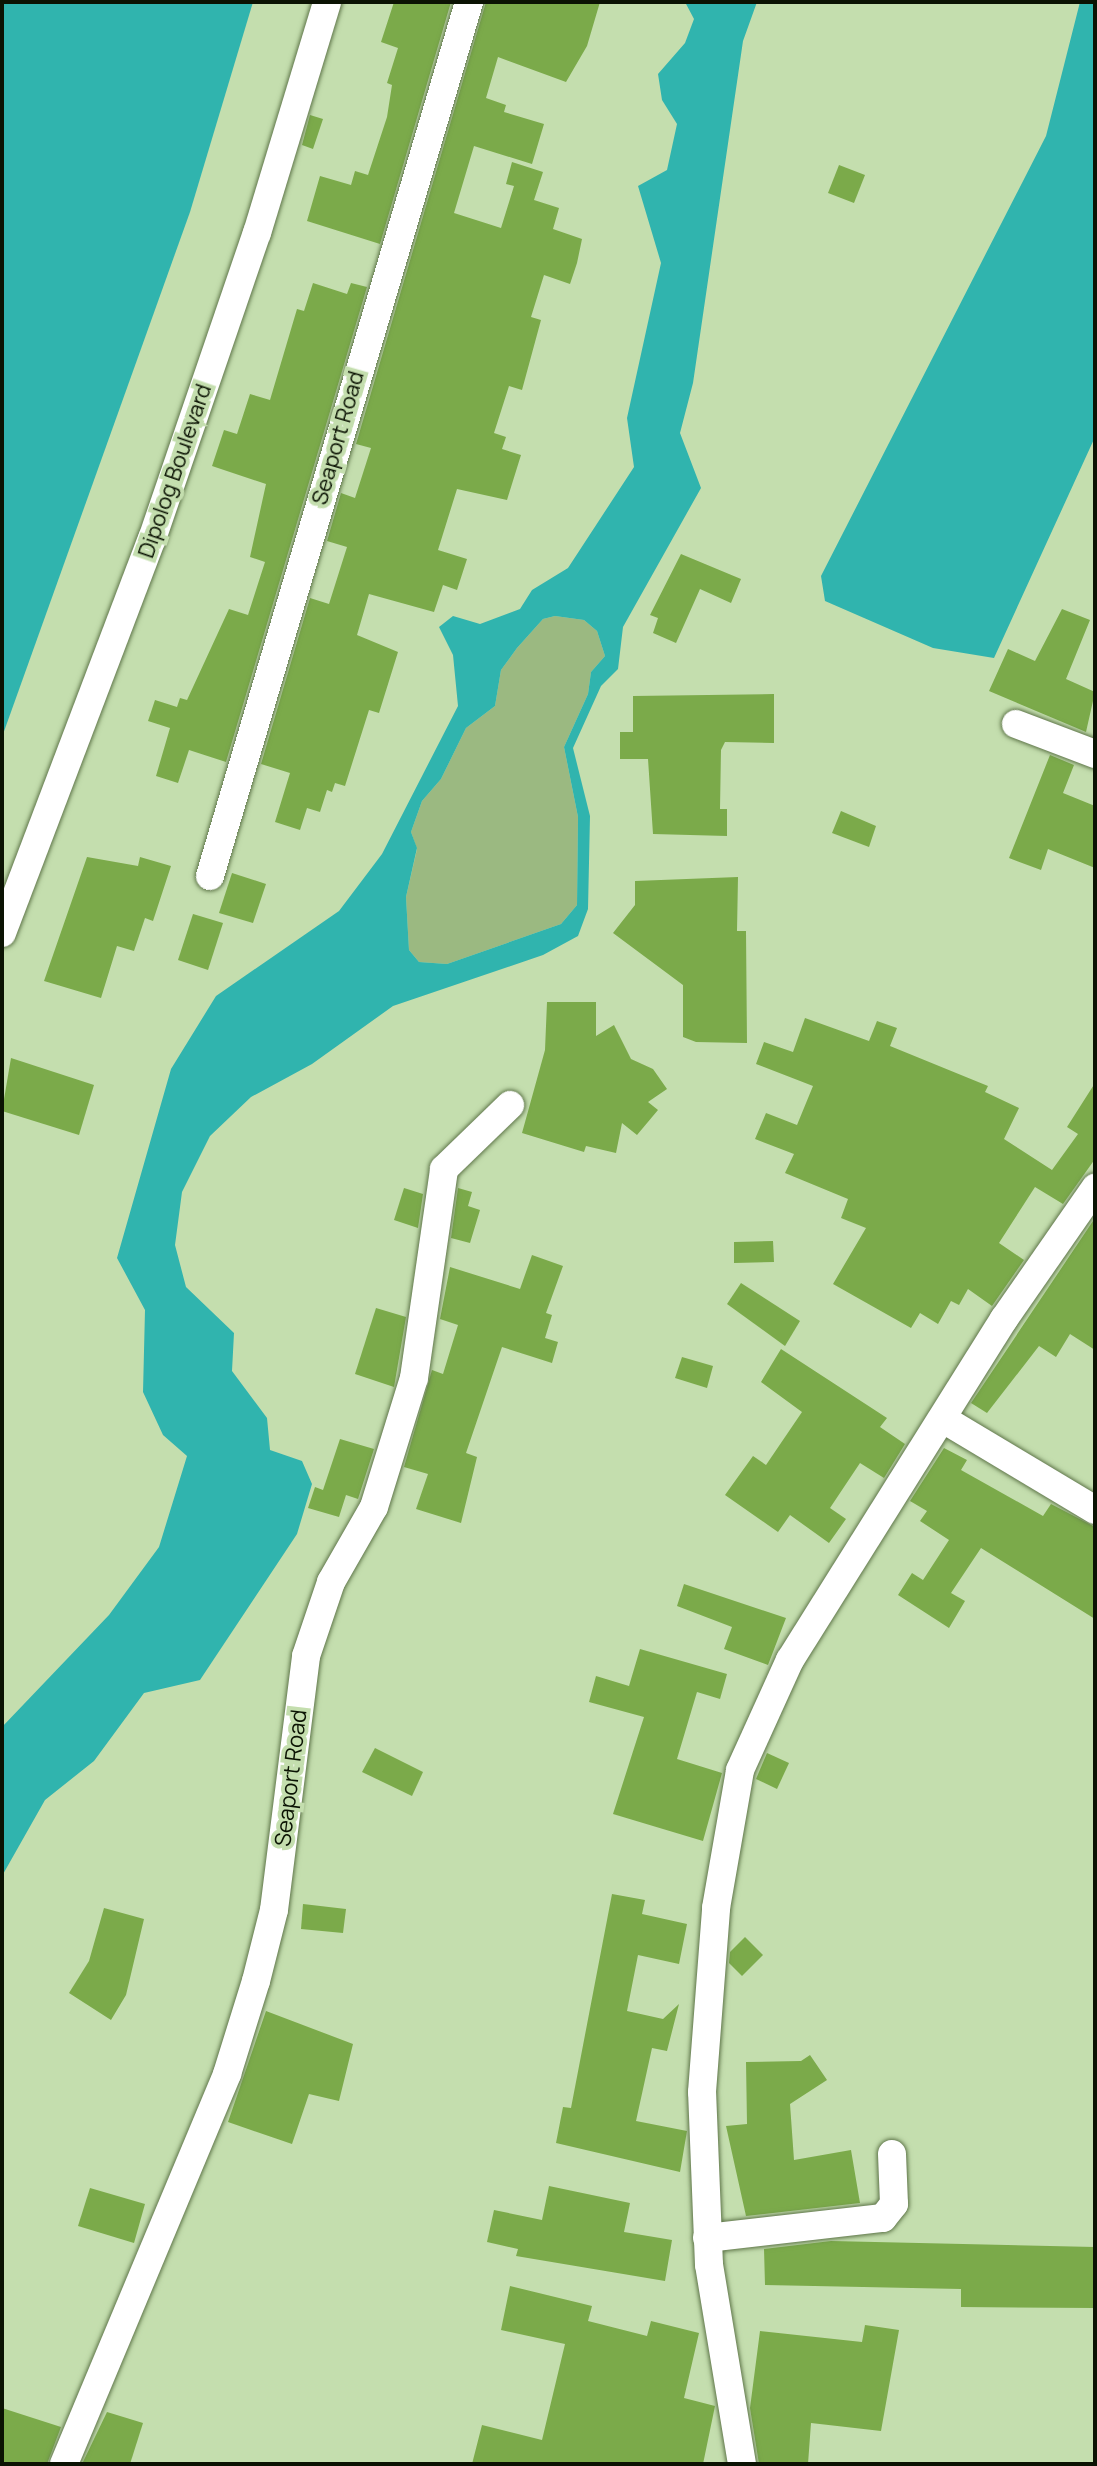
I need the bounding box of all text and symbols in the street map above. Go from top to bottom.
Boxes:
street label: Seaport Road [306,368,370,508]
street label: Dipolog Boulevard [133,381,217,561]
street label: Seaport Road [270,1708,312,1848]

